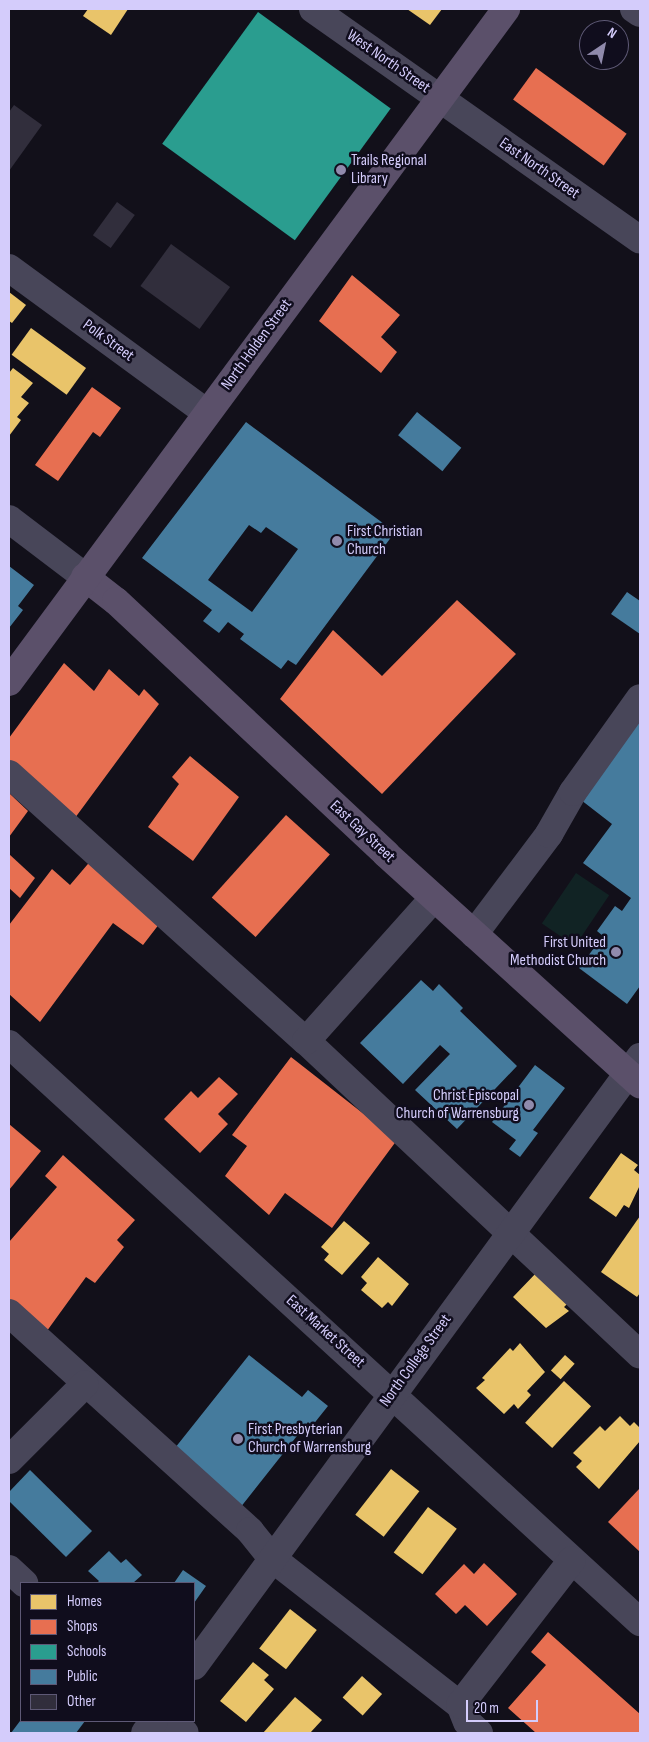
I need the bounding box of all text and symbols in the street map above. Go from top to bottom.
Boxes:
north arrow [579,20,629,70]
text: N [604,24,620,42]
street label: West North Street [343,26,433,98]
street label: East North Street [495,134,583,204]
place label: Trails Regional Library [351,151,427,189]
marker: Trails Regional Library [335,164,347,176]
street label: North Holden Street [218,296,296,394]
street label: Polk Street [79,316,137,366]
place label: First Christian Church [347,522,423,560]
marker: First Christian Church [331,535,343,547]
street label: East Gay Street [325,797,399,867]
place label: First United Methodist Church [510,933,606,971]
marker: First United Methodist Church [610,946,622,958]
place label: Christ Episcopal Church of Warrensburg [396,1086,519,1124]
marker: Christ Episcopal Church of Warrensburg [523,1099,535,1111]
street label: East Market Street [282,1292,368,1372]
street label: North College Street [376,1311,456,1411]
place label: First Presbyterian Church of Warrensburg [248,1420,371,1458]
marker: First Presbyterian Church of Warrensburg [232,1433,244,1445]
legend [20,1582,195,1722]
text: Homes [67,1592,102,1611]
text: Shops [67,1617,98,1636]
text: Schools [67,1642,106,1661]
text: Public [67,1667,98,1686]
scale bar [469,1690,542,1722]
text: Other [67,1692,96,1711]
text: 20 m [474,1699,499,1718]

